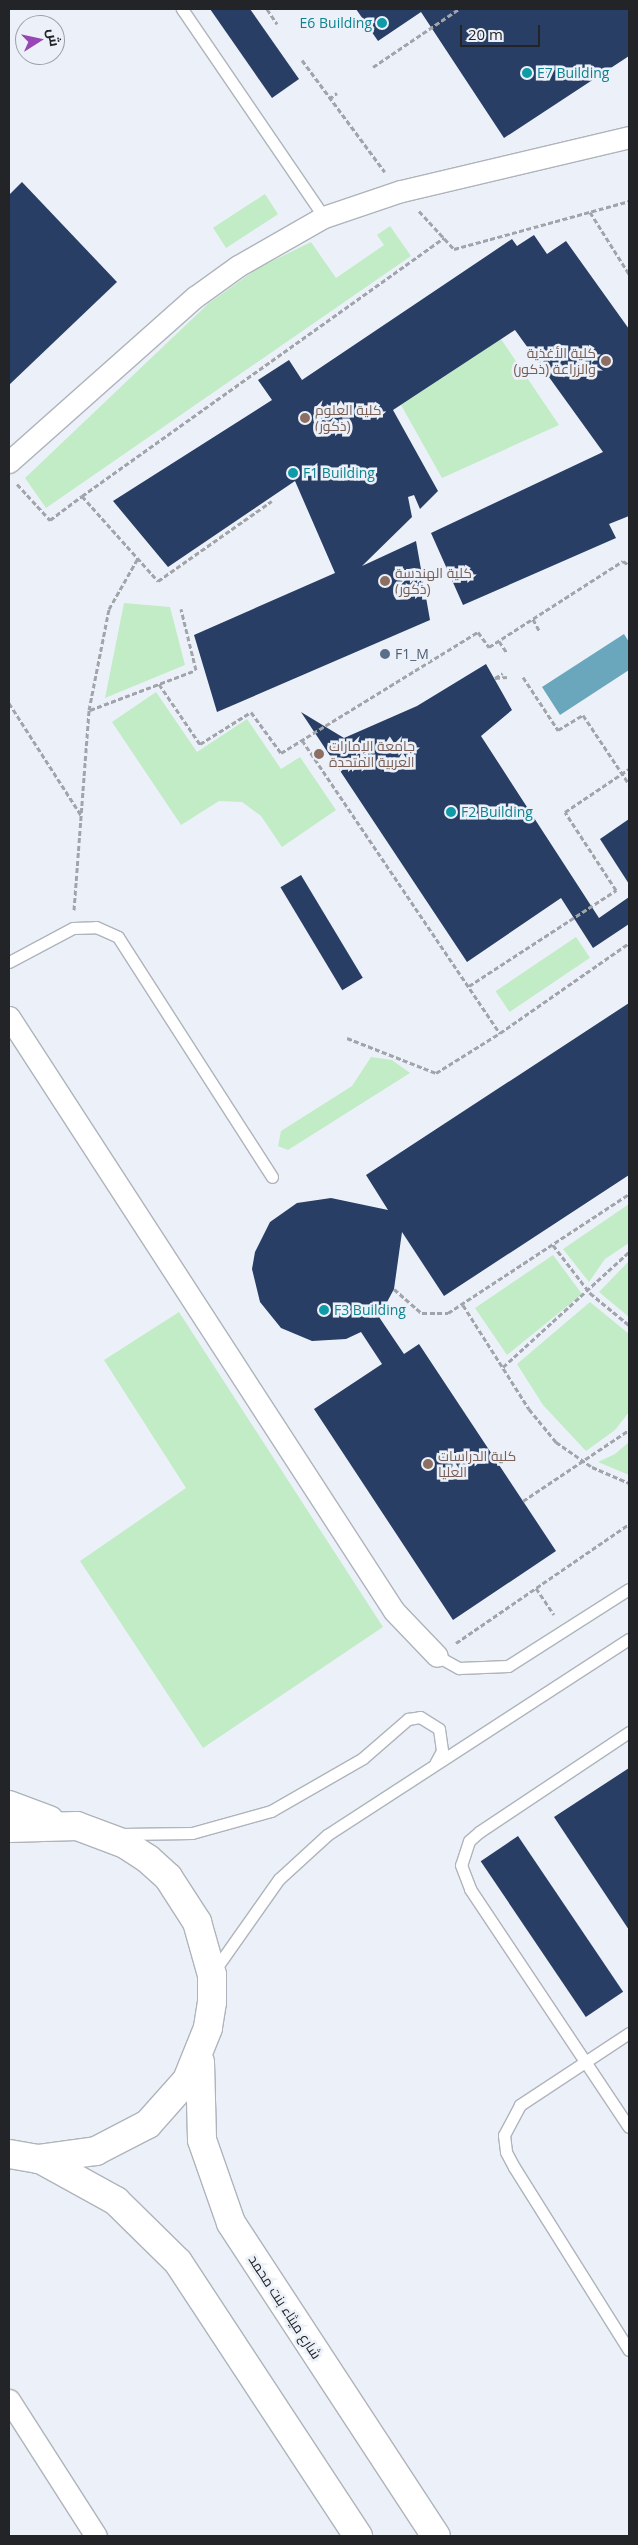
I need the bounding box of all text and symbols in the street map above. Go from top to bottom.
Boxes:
north arrow [15,15,65,65]
place label: E6 Building [300,15,372,31]
scale bar [463,15,543,47]
marker: E6 Building [376,17,388,29]
text: 20 m [468,24,503,44]
text: ش [43,27,65,48]
place label: E7 Building [537,65,609,81]
marker: E7 Building [521,67,533,79]
place label: كلية الأغذية والزراعة (ذكور) [514,345,596,378]
marker: كلية الأغذية والزراعة (ذكور) [600,355,612,367]
place label: كلية العلوم (ذكور) [315,402,382,434]
marker: كلية العلوم (ذكور) [299,412,311,424]
place label: F1 Building [303,465,375,481]
marker: F1 Building [287,467,299,479]
place label: كلية الهندسة (ذكور) [395,565,472,598]
marker: كلية الهندسة (ذكور) [379,575,391,587]
place label: F1_M [395,646,429,662]
marker: F1_M [379,648,391,660]
place label: جامعة الإمارات العربية المتحدة [329,738,415,770]
marker: جامعة الإمارات العربية المتحدة [313,748,325,760]
place label: F2 Building [461,804,533,820]
marker: F2 Building [445,806,457,818]
place label: F3 Building [334,1302,406,1318]
marker: F3 Building [318,1304,330,1316]
place label: كلية الدراسات العليا [438,1448,516,1480]
marker: كلية الدراسات العليا [422,1458,434,1470]
street label: شارع ميثاء بنت محمد [245,2252,325,2362]

